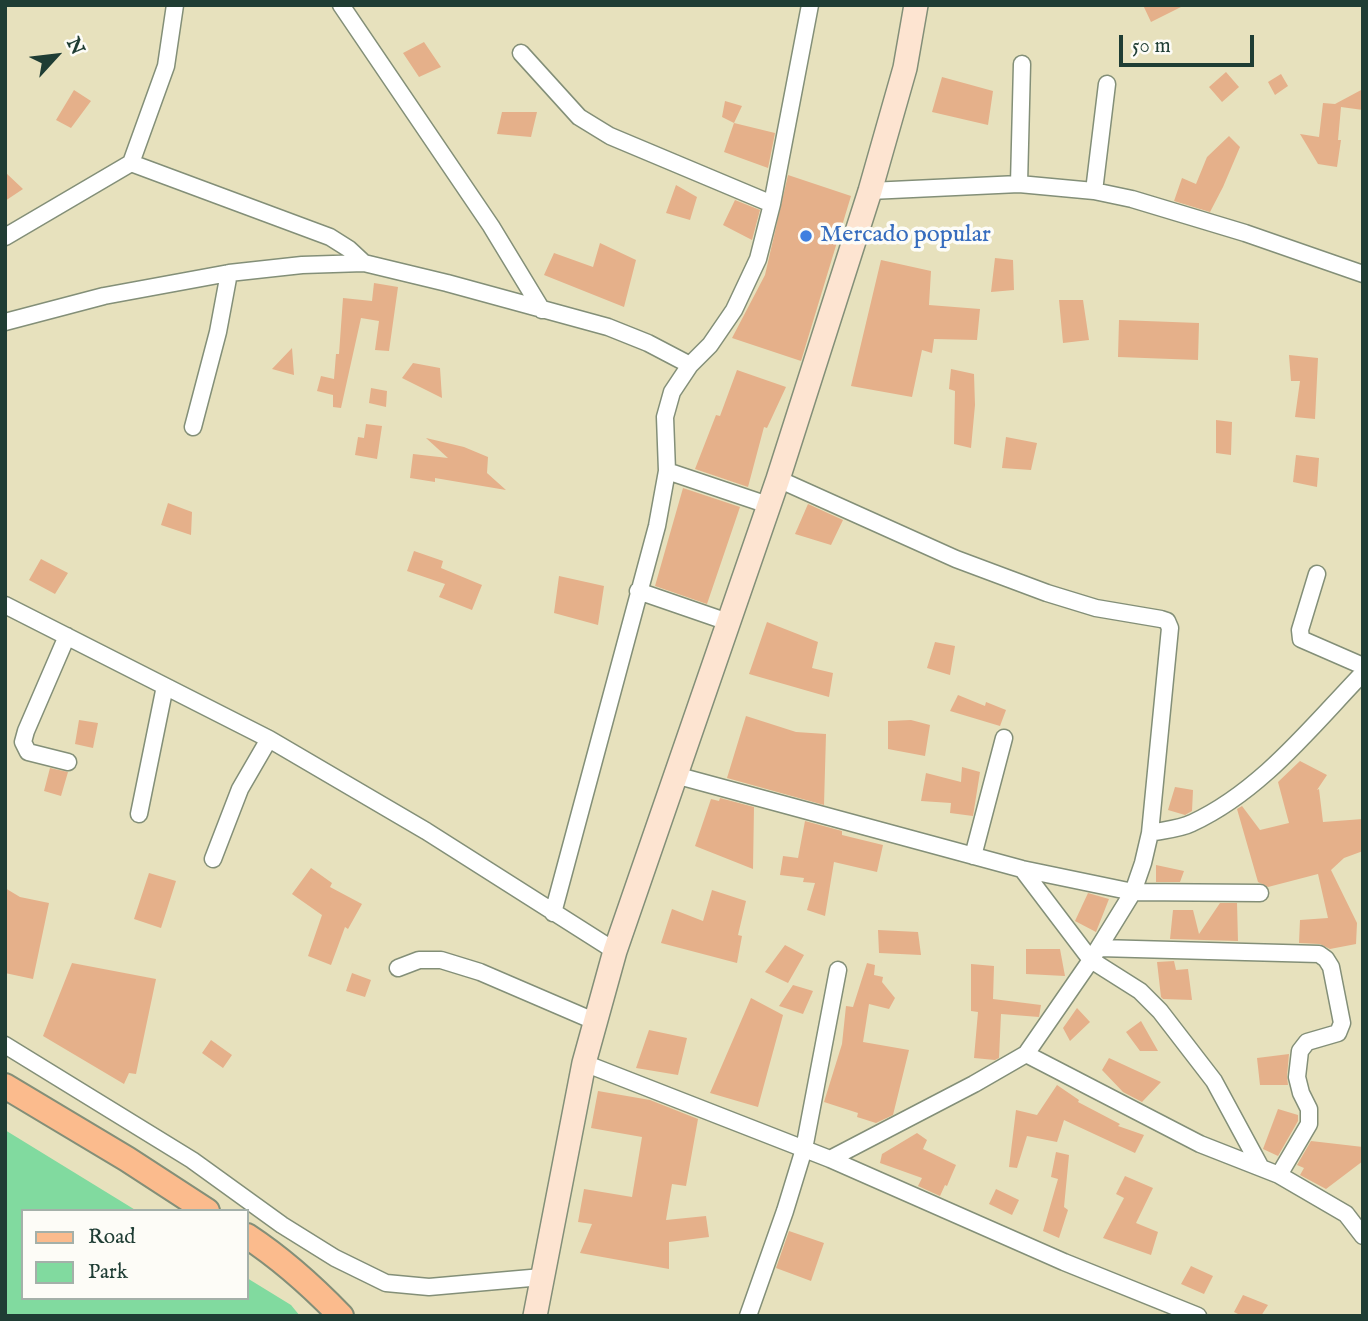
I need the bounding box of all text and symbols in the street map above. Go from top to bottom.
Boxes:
north arrow [21,21,91,91]
scale bar [1123,21,1258,65]
text: 50 m [1132,33,1171,60]
text: N [60,34,89,59]
place label: Mercado popular [820,222,991,250]
marker: Mercado popular [798,228,814,244]
legend [21,1209,248,1300]
text: Road [88,1224,135,1251]
text: Park [88,1259,128,1286]

